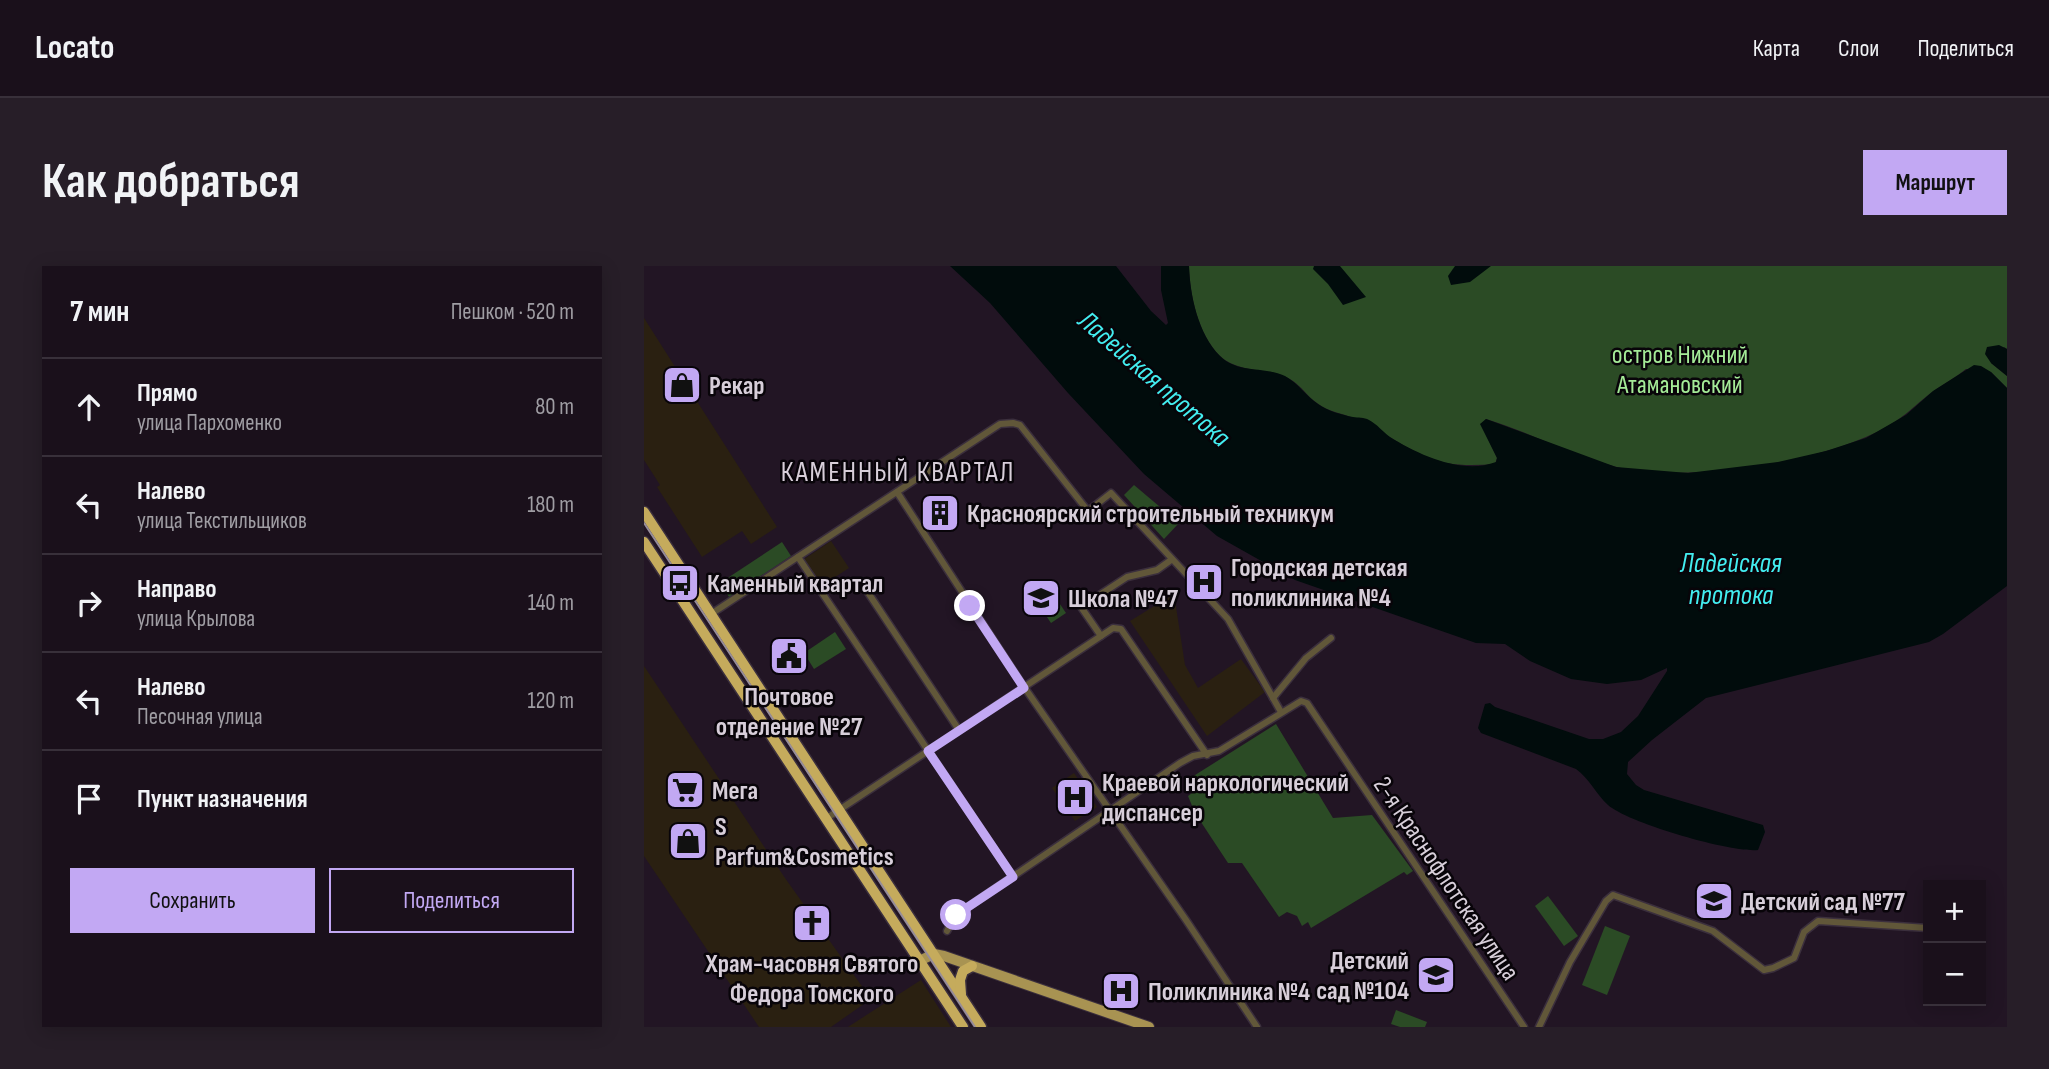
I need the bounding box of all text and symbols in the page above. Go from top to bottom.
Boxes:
text: Locato [35,28,114,68]
text: Карта [1753,34,1800,63]
text: Слои [1838,34,1879,63]
text: Поделиться [1917,34,2014,63]
button: Маршрут [1863,150,2007,215]
text: Как добраться [42,153,300,212]
text: 7 мин [70,294,129,330]
text: Пешком · 520 m [451,298,574,326]
water label: Ладейская протока [1070,303,1237,455]
park label: остров Нижний Атамановский [1612,340,1748,401]
shop icon: Рекар [661,364,703,406]
place label: Рекар [709,371,765,402]
text: Прямо [137,378,198,409]
icon: ahead [70,388,108,426]
text: 80 m [535,393,574,421]
text: улица Пархоменко [137,409,282,437]
district label: КАМЕННЫЙ КВАРТАЛ [781,456,1015,489]
text: Налево [137,476,206,507]
icon: left [70,486,108,524]
text: 180 m [527,491,574,519]
building icon: Красноярский строительный техникум [919,492,961,534]
place label: Красноярский строительный техникум [967,499,1334,530]
text: улица Текстильщиков [137,507,307,535]
water label: Ладейская протока [1679,547,1782,612]
place label: Городская детская поликлиника №4 [1231,553,1408,614]
hospital icon: Городская детская поликлиника №4 [1183,561,1225,603]
bus stop icon: Каменный квартал [659,562,701,604]
place label: Каменный квартал [707,569,883,600]
text: Направо [137,574,216,605]
school or university icon: Школа №47 [1020,577,1062,619]
icon: right [70,584,108,622]
place label: Школа №47 [1068,584,1179,615]
text: 140 m [528,589,574,617]
route end [954,590,985,621]
text: улица Крылова [137,605,255,633]
public building icon: Почтовое отделение №27 [768,635,810,677]
text: Налево [137,672,206,703]
icon: left [70,682,108,720]
place label: Почтовое отделение №27 [716,682,863,743]
text: 120 m [528,687,574,715]
text: Песочная улица [137,703,263,731]
place label: Краевой наркологический диспансер [1102,768,1349,829]
supermarket icon: Мега [664,769,706,811]
street label: 2-я Краснофлотская улица [1366,771,1525,986]
place label: Мега [712,776,758,807]
hospital icon: Краевой наркологический диспансер [1054,776,1096,818]
icon: arrive [70,780,108,818]
text: Пункт назначения [137,784,308,815]
place label: S Parfum&Cosmetics [715,812,894,873]
shop icon: S Parfum&Cosmetics [667,820,709,862]
button: Сохранить [70,868,315,933]
button: Поделиться [329,868,574,933]
school or university icon: Детский сад №77 [1693,880,1735,922]
map controls [1923,880,1986,1006]
button: + [1923,880,1986,943]
place label: Детский сад №77 [1741,887,1905,918]
route start [940,899,971,930]
church icon: Храм-часовня Святого Федора Томского [791,902,833,944]
button: − [1923,943,1986,1006]
place label: Детский сад №104 [1316,946,1409,1007]
place label: Храм-часовня Святого Федора Томского [705,949,918,1010]
school or university icon: Детский сад №104 [1415,954,1457,996]
hospital icon: Поликлиника №4 [1100,970,1142,1012]
place label: Поликлиника №4 [1148,977,1310,1008]

